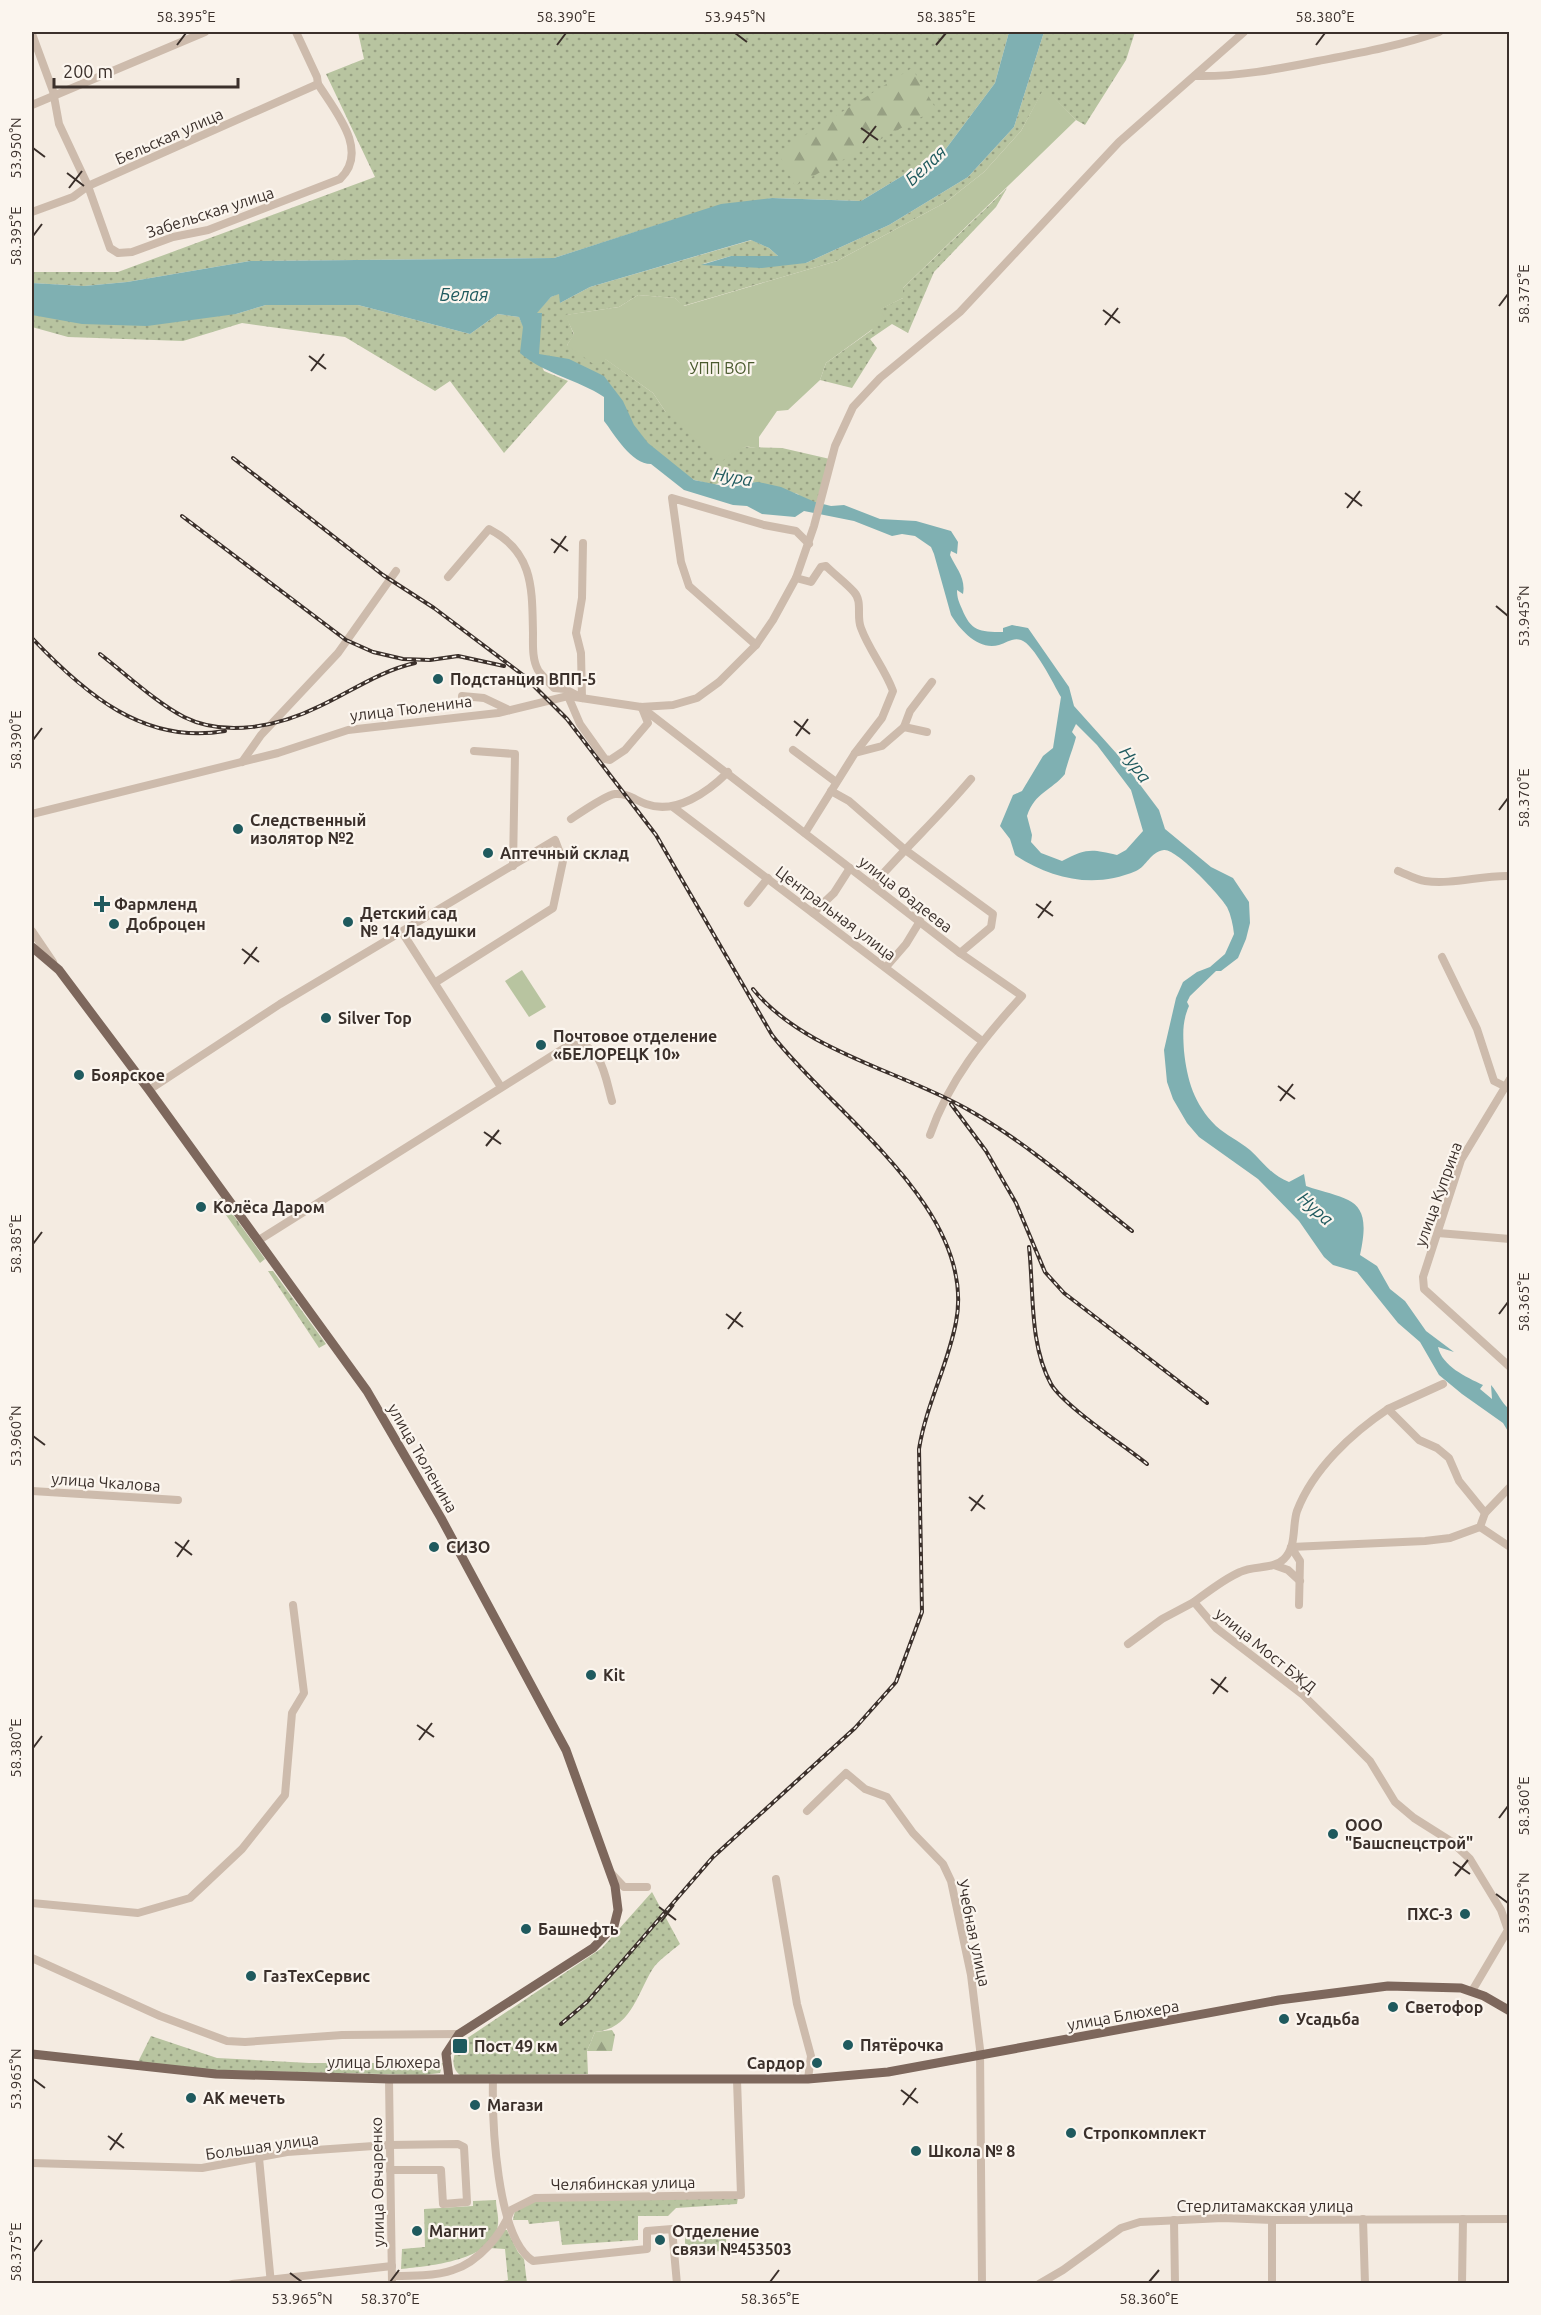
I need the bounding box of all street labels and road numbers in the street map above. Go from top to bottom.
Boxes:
street label: Бельская улица [112,104,226,168]
street label: Забельская улица [144,183,276,241]
street label: улица Тюленина [349,692,473,724]
street label: улица Фадеева [856,852,956,936]
street label: Центральная улица [773,862,899,964]
street label: улица Куприна [1411,1139,1465,1249]
street label: улица Тюленина [385,1400,461,1516]
street label: улица Чкалова [51,1469,161,1495]
street label: улица Мост БЖД [1212,1604,1320,1696]
street label: Учебная улица [954,1878,994,1988]
street label: улица Блюхера [1066,1996,1180,2034]
street label: улица Блюхера [327,2053,441,2071]
street label: улица Овчаренко [367,2117,387,2247]
street label: Большая улица [204,2129,320,2163]
street label: Челябинская улица [550,2173,696,2193]
street label: Стерлитамакская улица [1177,2197,1353,2215]

